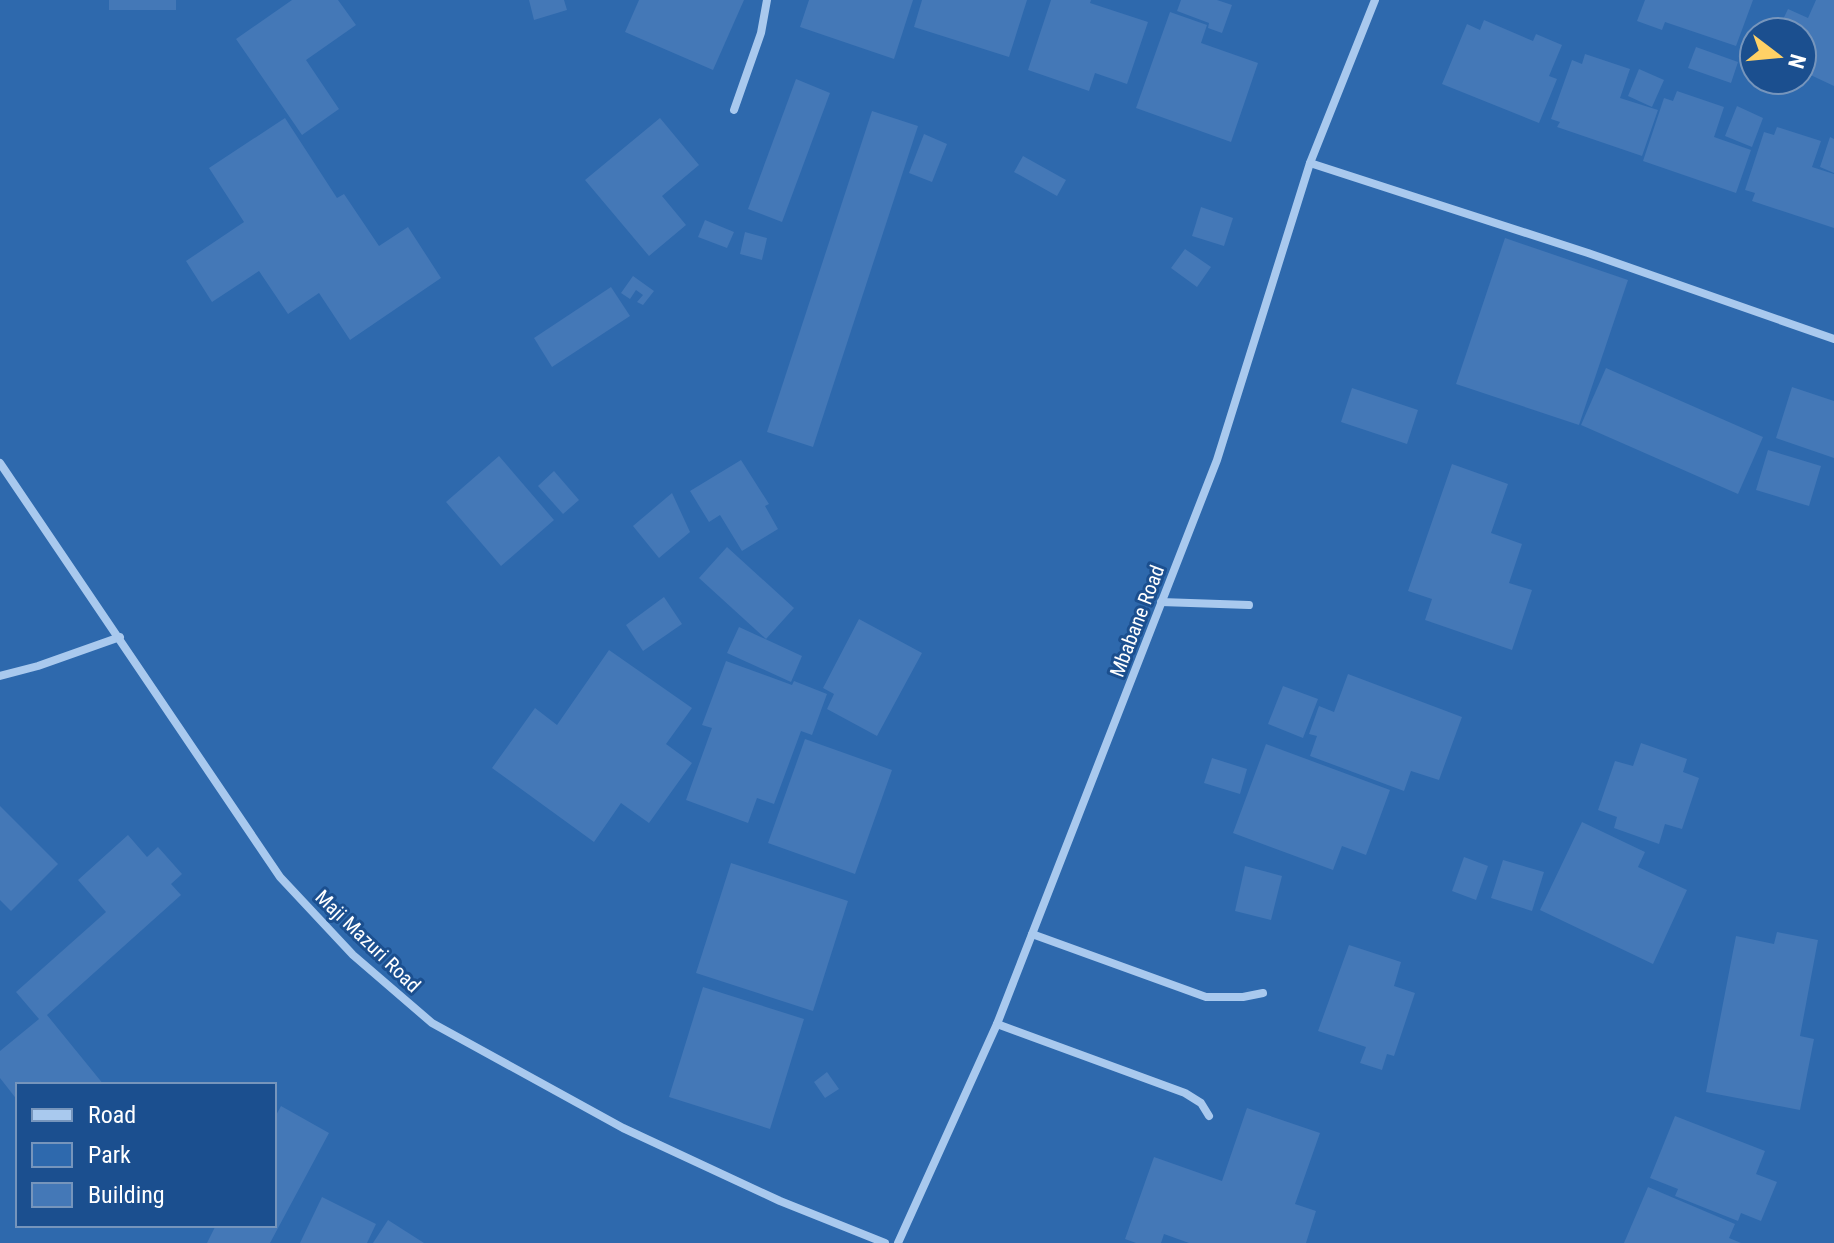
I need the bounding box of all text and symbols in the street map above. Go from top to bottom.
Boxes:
north arrow [1738,16,1818,96]
text: N [1783,51,1811,71]
street label: Mbabane Road [1105,562,1169,680]
street label: Maji Mazuri Road [310,885,426,997]
legend [16,1083,276,1227]
text: Road [88,1101,136,1129]
text: Park [88,1141,131,1169]
text: Building [88,1181,165,1209]

